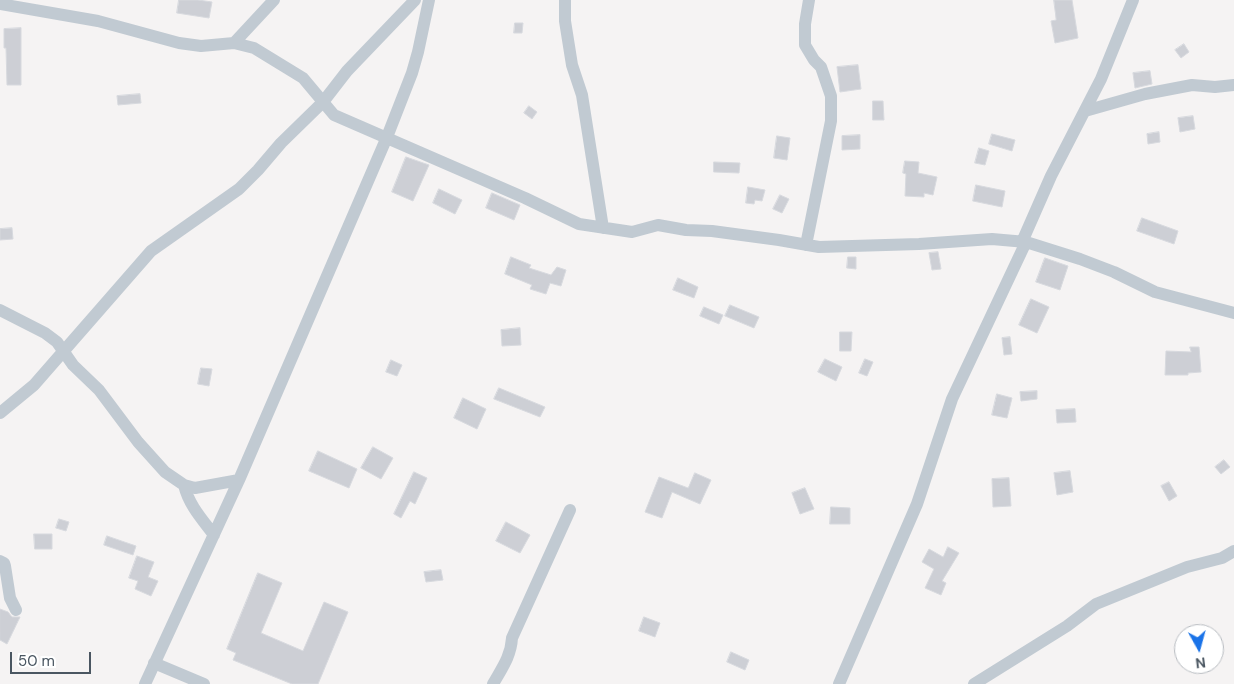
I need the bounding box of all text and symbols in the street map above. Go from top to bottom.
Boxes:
north arrow [1174,624,1224,674]
scale bar [12,642,94,674]
text: 50 m [18,651,55,671]
text: N [1195,653,1207,672]

